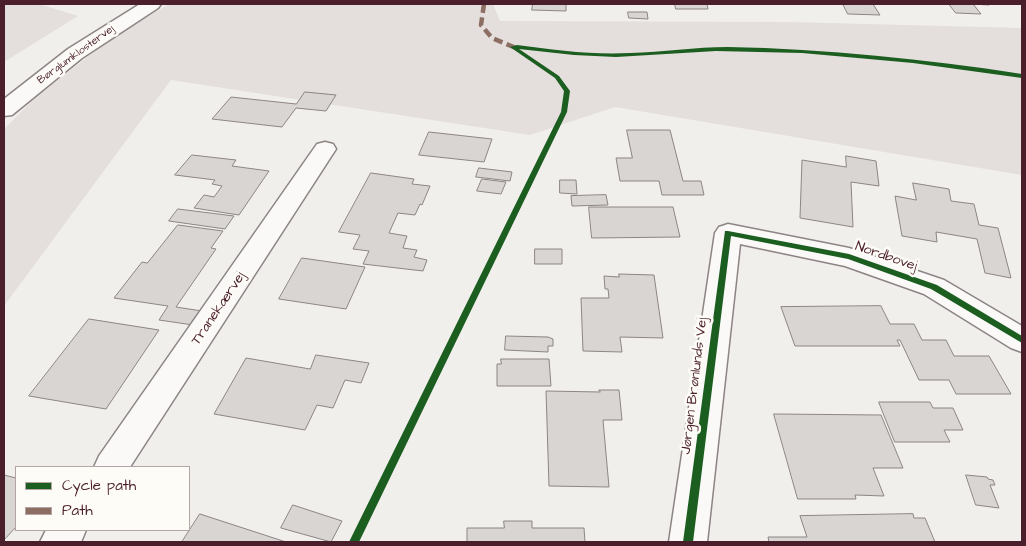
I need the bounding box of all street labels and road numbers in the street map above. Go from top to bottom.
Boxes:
street label: Børglumklostervej [35,23,117,87]
street label: Nordbovej [853,239,919,275]
street label: Tranekærvej [188,269,250,349]
street label: Jørgen Brønlunds Vej [678,317,712,455]

